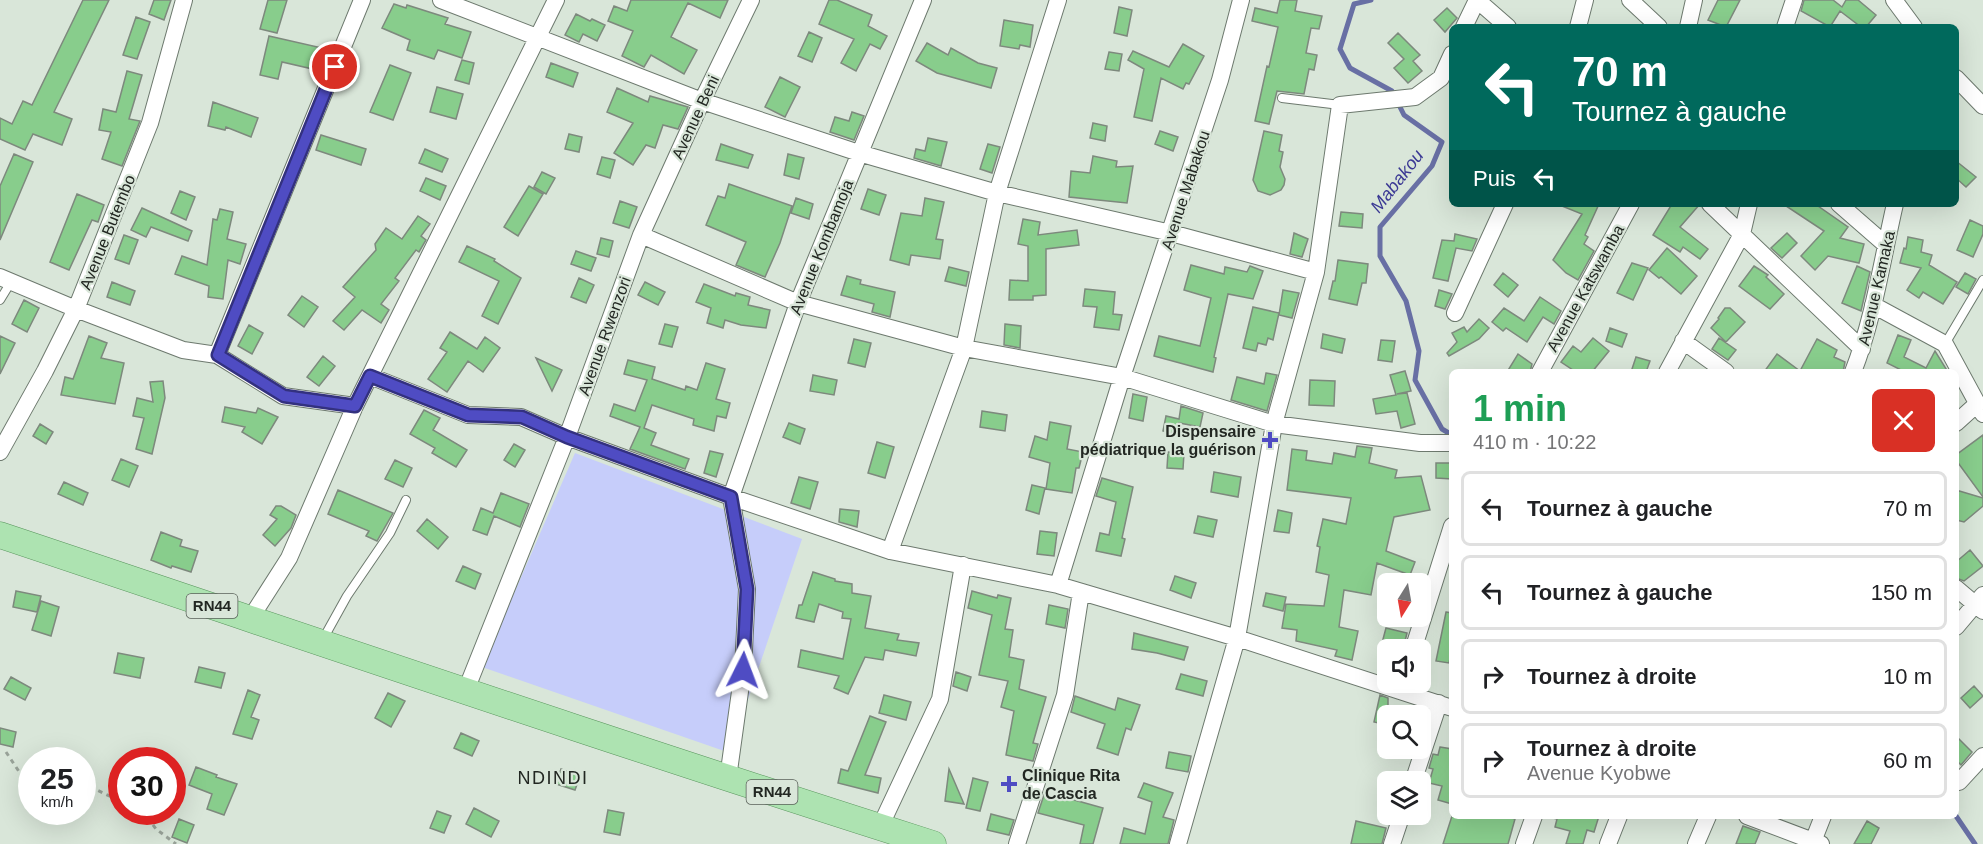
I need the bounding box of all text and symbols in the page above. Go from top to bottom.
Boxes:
pin [309,41,360,92]
icon: left [1473,48,1551,126]
text: 70 m [1572,48,1668,95]
icon: arrive [318,50,351,83]
street label: Avenue Beni [669,73,722,162]
text: Tournez à gauche [1572,97,1787,127]
street label: Avenue Mabakou [1158,128,1213,252]
water label: Mabakou [1366,146,1428,216]
icon: left [1528,162,1561,195]
text: Puis [1473,166,1516,191]
street label: Avenue Butembo [77,172,138,292]
street label: Avenue Kombamoja [787,177,856,317]
street label: Avenue Katswamba [1544,222,1627,354]
street label: Avenue Kamaka [1855,229,1898,347]
street label: Avenue Rwenzori [575,274,634,398]
text: 1 min [1473,388,1567,429]
button: close [1872,389,1935,452]
place label: Dispensaire pédiatrique la guérison [1080,423,1256,458]
marker: Dispensaire pédiatrique la guérison [1261,431,1279,449]
text: 410 m · 10:22 [1473,431,1596,453]
icon: left [1476,492,1509,525]
text: Tournez à gauche [1527,496,1712,521]
text: 70 m [1883,496,1932,521]
north arrow [1377,573,1431,627]
map controls [1377,573,1431,825]
icon: left [1476,576,1509,609]
text: Tournez à gauche [1527,580,1712,605]
text: 150 m [1871,580,1932,605]
road number: RN44 [186,594,238,618]
position arrow [711,638,775,702]
button: sound [1377,639,1431,693]
icon: right [1476,660,1509,693]
text: Tournez à droite [1527,664,1697,689]
text: 10 m [1883,664,1932,689]
button: search [1377,705,1431,759]
text: Tournez à droite [1527,736,1697,761]
icon: right [1476,744,1509,777]
speed limit sign: 30 [108,747,186,825]
text: 60 m [1883,748,1932,773]
text: 25 [40,762,74,795]
text: Avenue Kyobwe [1527,762,1671,784]
place label: Clinique Rita de Cascia [1022,767,1120,802]
district label: NDINDI [518,768,589,788]
button: layers [1377,771,1431,825]
marker: Clinique Rita de Cascia [1000,775,1018,793]
road number: RN44 [746,780,798,804]
text: km/h [41,793,73,810]

